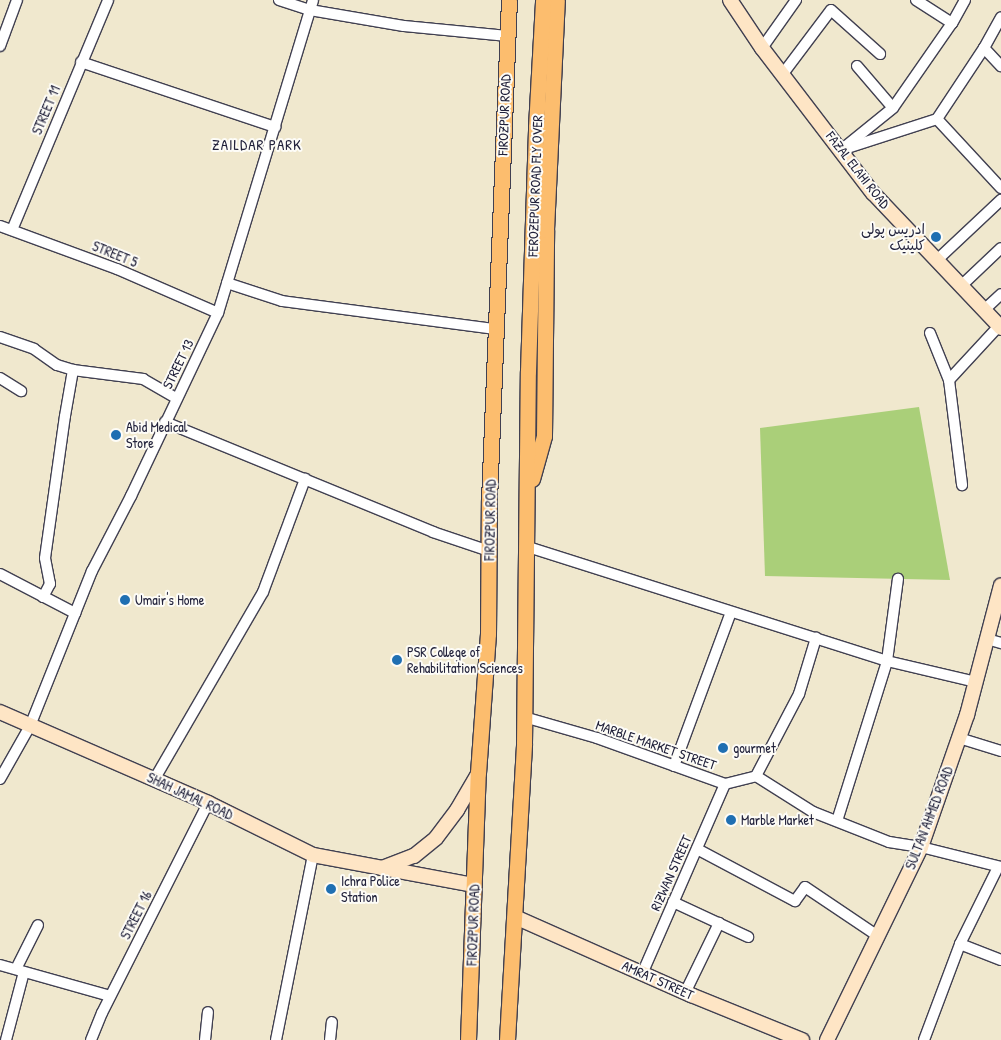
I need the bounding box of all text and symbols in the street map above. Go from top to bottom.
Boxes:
street label: FIROZPUR ROAD [494,74,514,156]
street label: STREET 11 [28,83,64,137]
street label: FEROZEPUR ROAD FLY OVER [524,115,546,257]
street label: FAZAL ELAHI ROAD [823,128,893,212]
district label: ZAILDAR PARK [211,136,303,154]
place label: ادریس پولی کلینیک [861,221,925,253]
marker: ادریس پولی کلینیک [929,230,943,244]
street label: STREET 5 [90,237,140,271]
street label: STREET 13 [159,337,197,391]
place label: Abid Medical Store [126,419,188,452]
marker: Abid Medical Store [110,429,122,441]
street label: FIROZPUR ROAD [481,479,499,561]
place label: Umair's Home [135,592,204,608]
marker: Umair's Home [119,594,131,606]
place label: PSR College of Rehabilitation Sciences [407,644,523,676]
marker: PSR College of Rehabilitation Sciences [391,654,403,666]
street label: MARBLE MARKET STREET [594,716,718,774]
place label: gourmet [733,740,776,756]
marker: gourmet [717,742,729,754]
street label: SULTAN AHMED ROAD [902,764,956,872]
street label: SHAH JAMAL ROAD [144,769,236,823]
place label: Marble Market [741,812,814,828]
marker: Marble Market [725,814,737,826]
street label: RIZWAN STREET [647,833,695,913]
place label: Ichra Police Station [341,873,400,906]
marker: Ichra Police Station [325,883,337,895]
street label: FIROZPUR ROAD [463,884,483,966]
street label: STREET 16 [117,888,155,942]
street label: AMRAT STREET [620,957,696,1003]

